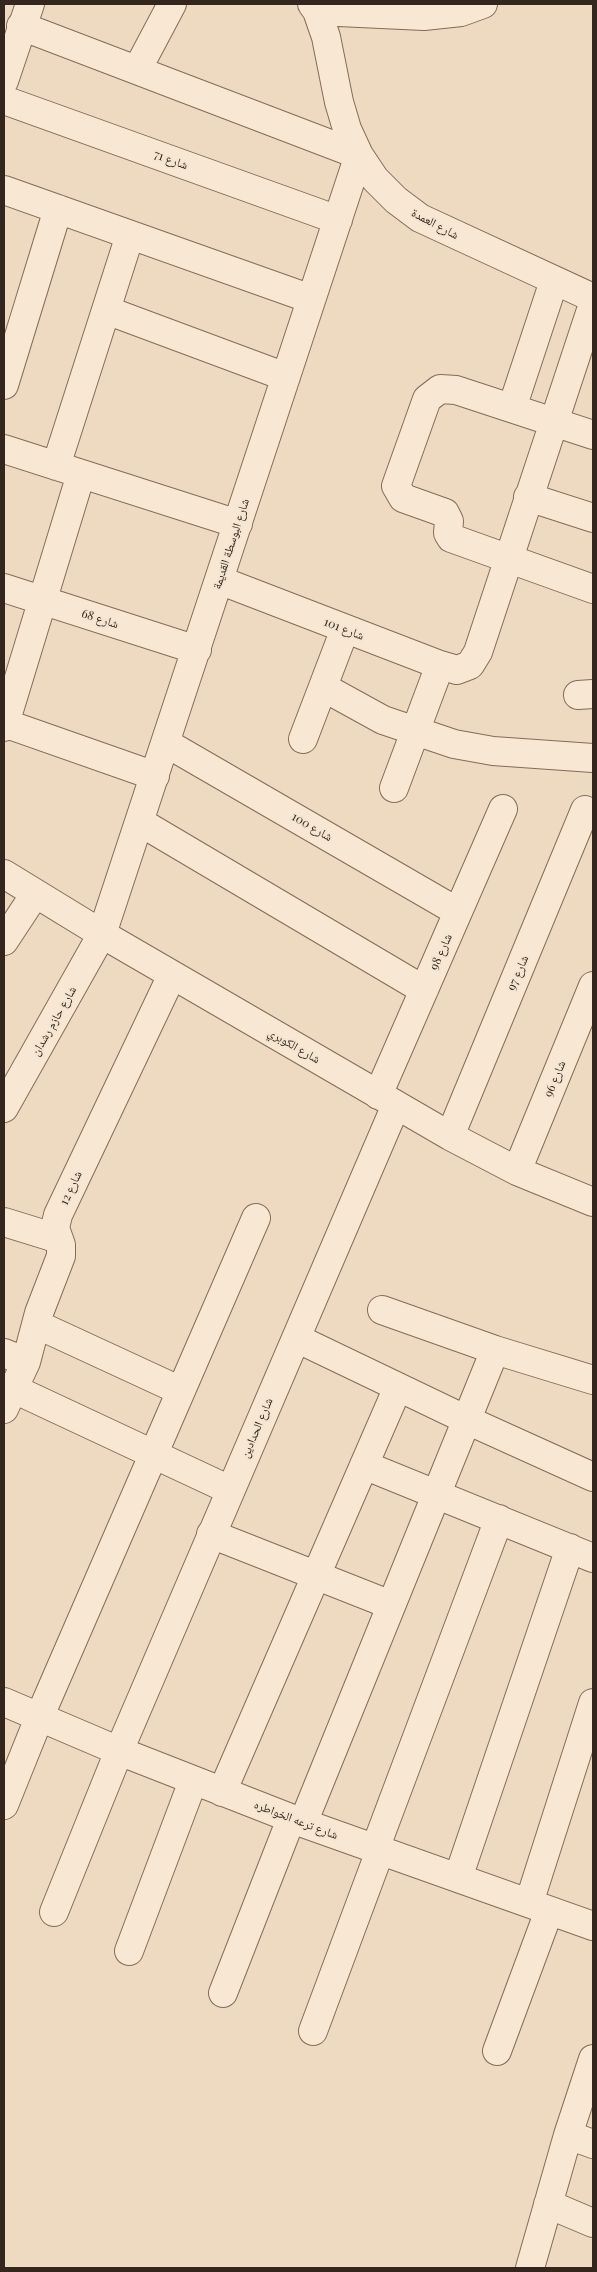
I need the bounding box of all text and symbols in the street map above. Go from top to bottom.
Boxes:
street label: شارع 71 [152,147,190,173]
street label: شارع العمدة [409,206,461,242]
street label: شارع البوسطة القديمة [210,497,252,591]
street label: شارع 68 [80,606,120,632]
street label: شارع 101 [322,615,366,643]
street label: شارع 100 [289,810,335,844]
street label: شارع 98 [427,932,455,972]
street label: شارع 97 [504,953,532,993]
street label: شارع حازم رشدان [28,984,80,1058]
street label: شارع الكوبري [265,1025,323,1067]
street label: شارع 96 [541,1059,569,1099]
street label: شارع 12 [57,1169,85,1207]
street label: شارع الحدادين [238,1396,276,1460]
street label: شارع ترعه الخواطره [252,1797,340,1843]

